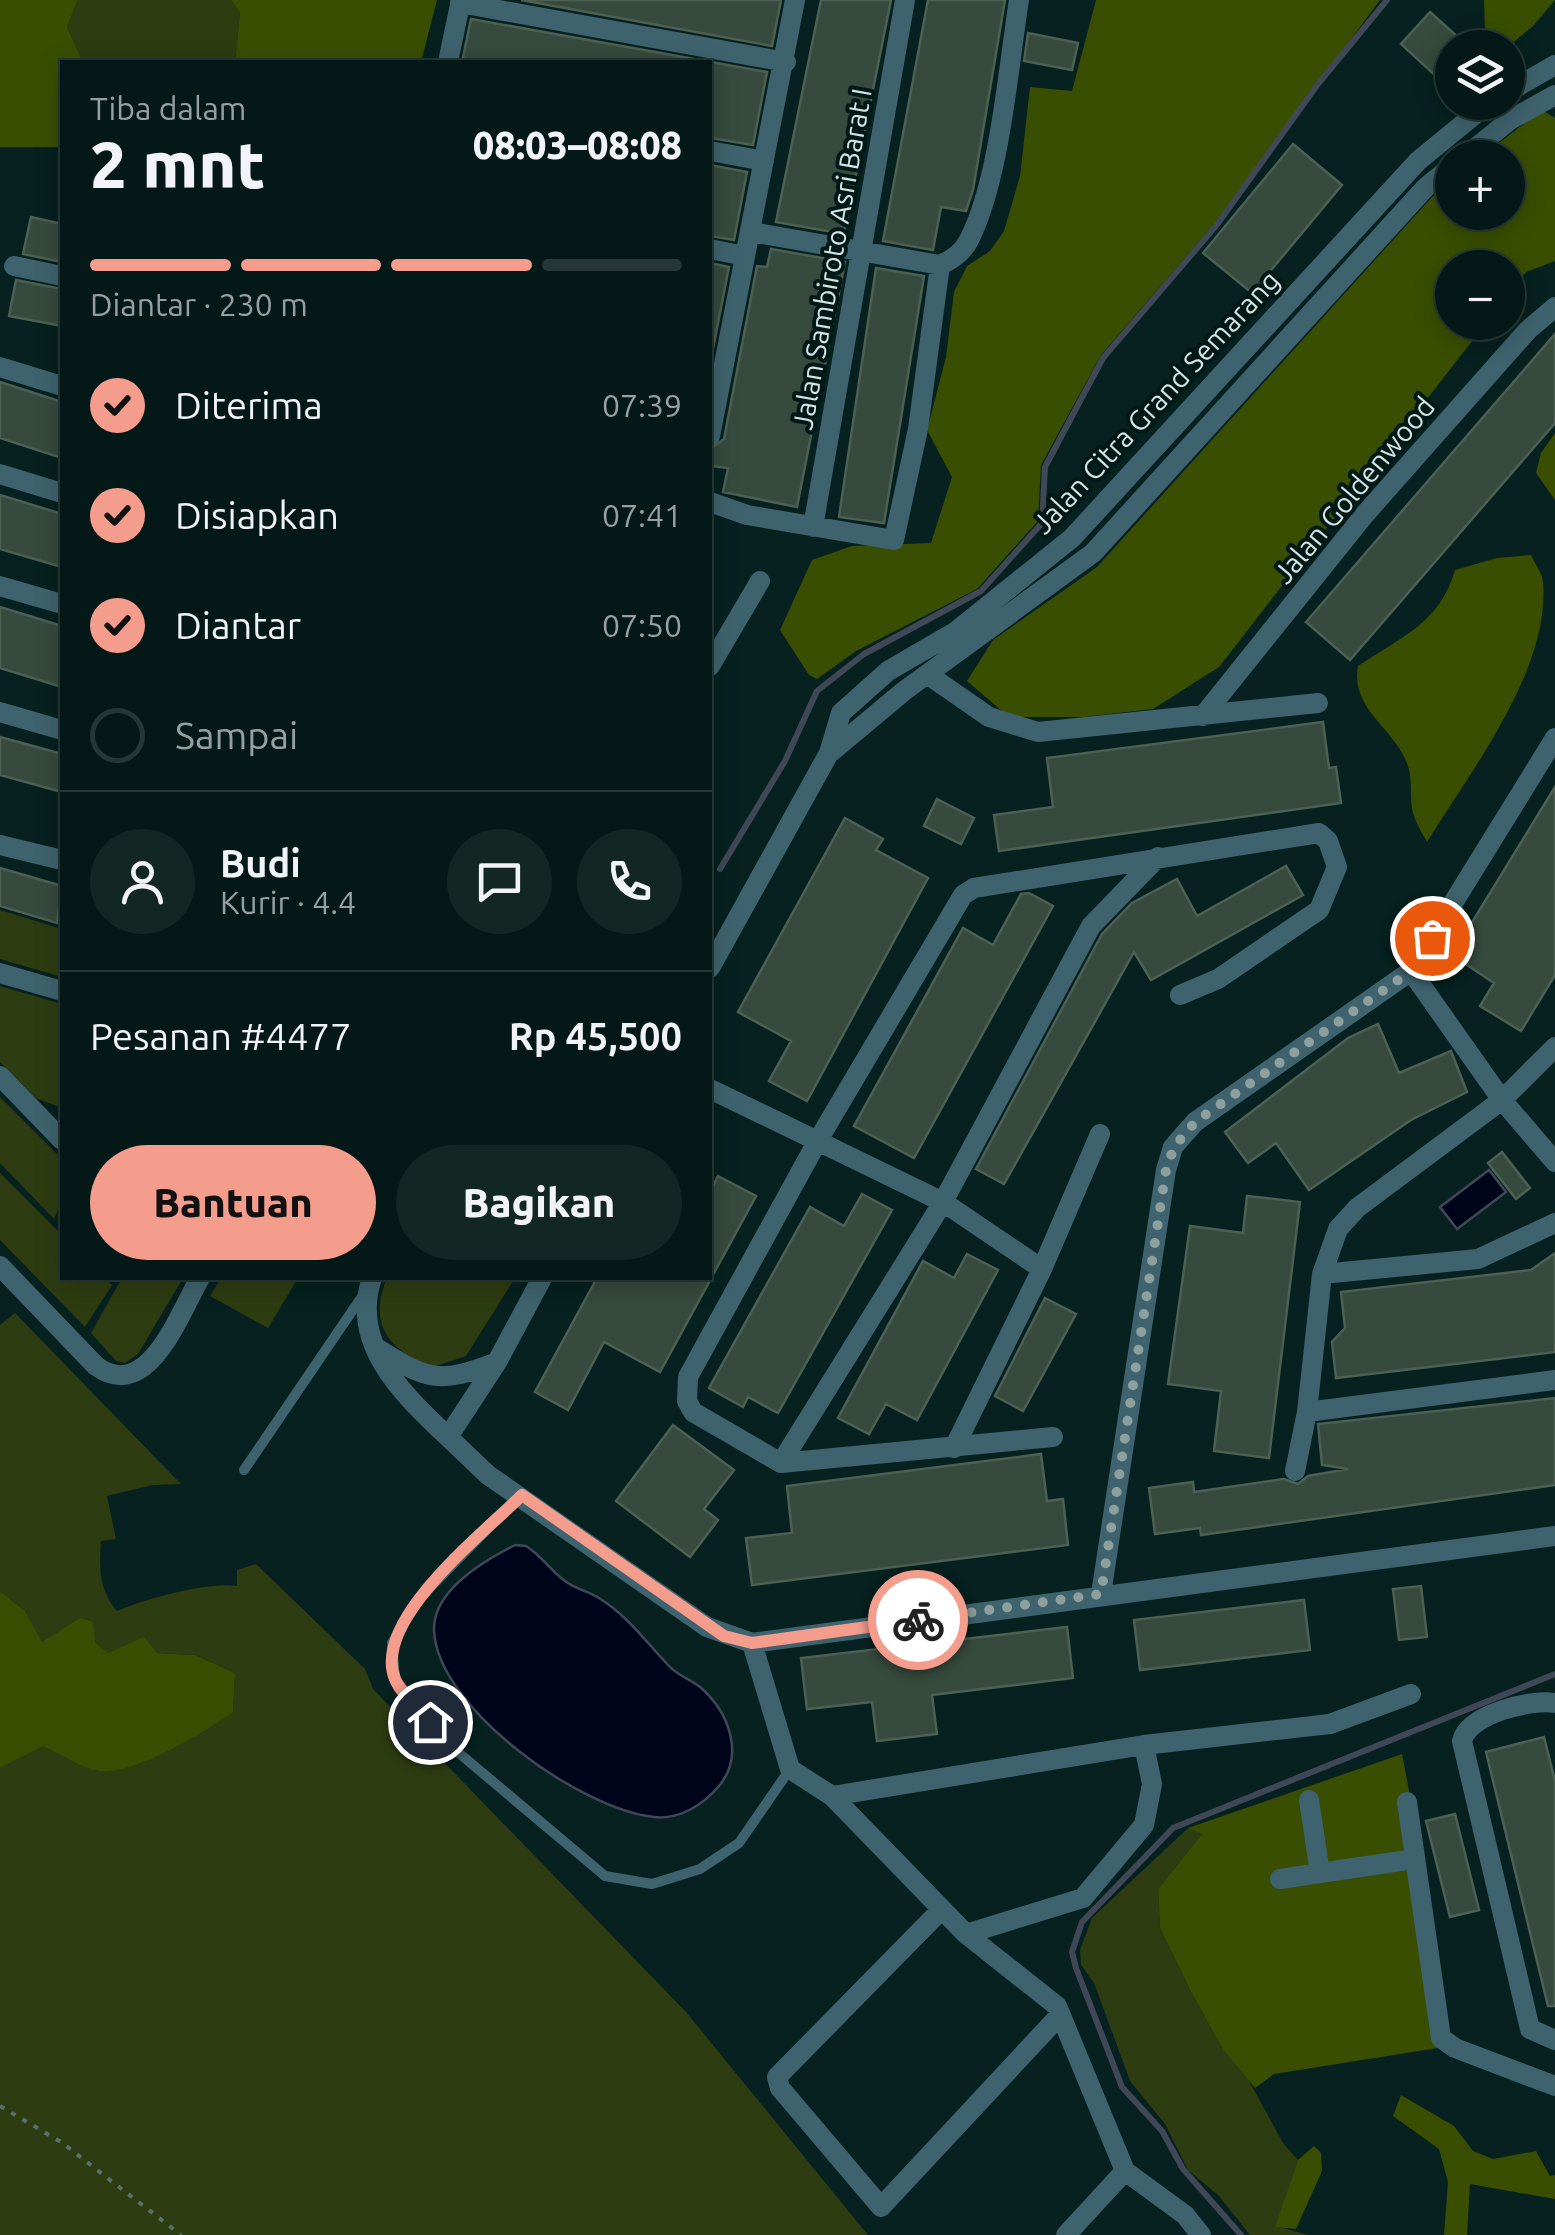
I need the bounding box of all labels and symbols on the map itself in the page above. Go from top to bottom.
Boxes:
street label: Jalan Sambiroto Asri Barat I [786,86,877,432]
street label: Jalan Citra Grand Semarang [1026,264,1285,539]
street label: Jalan Goldenwood [1267,390,1440,589]
pin [1390,896,1475,981]
courier [868,1570,968,1670]
pin [388,1680,473,1765]

